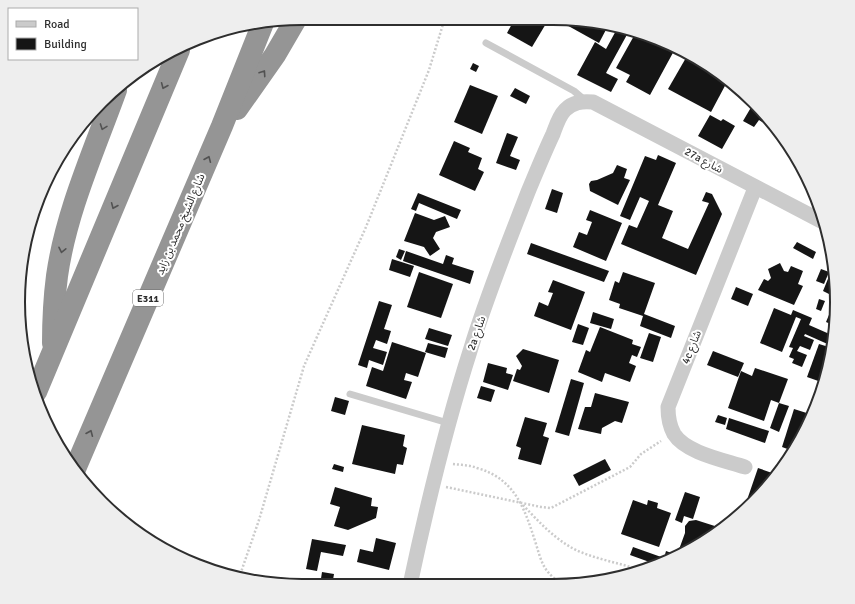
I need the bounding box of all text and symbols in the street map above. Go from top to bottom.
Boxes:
legend [8,8,138,60]
text: Road [44,17,70,32]
text: Building [44,37,87,52]
one-way arrow [258,71,265,78]
one-way arrow [161,82,169,89]
one-way arrow [99,123,108,130]
street label: 27a شارع [682,145,725,177]
one-way arrow [203,156,211,163]
street label: شارع الشيخ محمد بن زايد [153,171,209,277]
one-way arrow [111,202,119,209]
one-way arrow [59,247,67,253]
road number: E311 [133,290,163,306]
street label: 2a شارع [465,314,489,352]
street label: 4c شارع [679,328,705,366]
one-way arrow [85,429,93,437]

